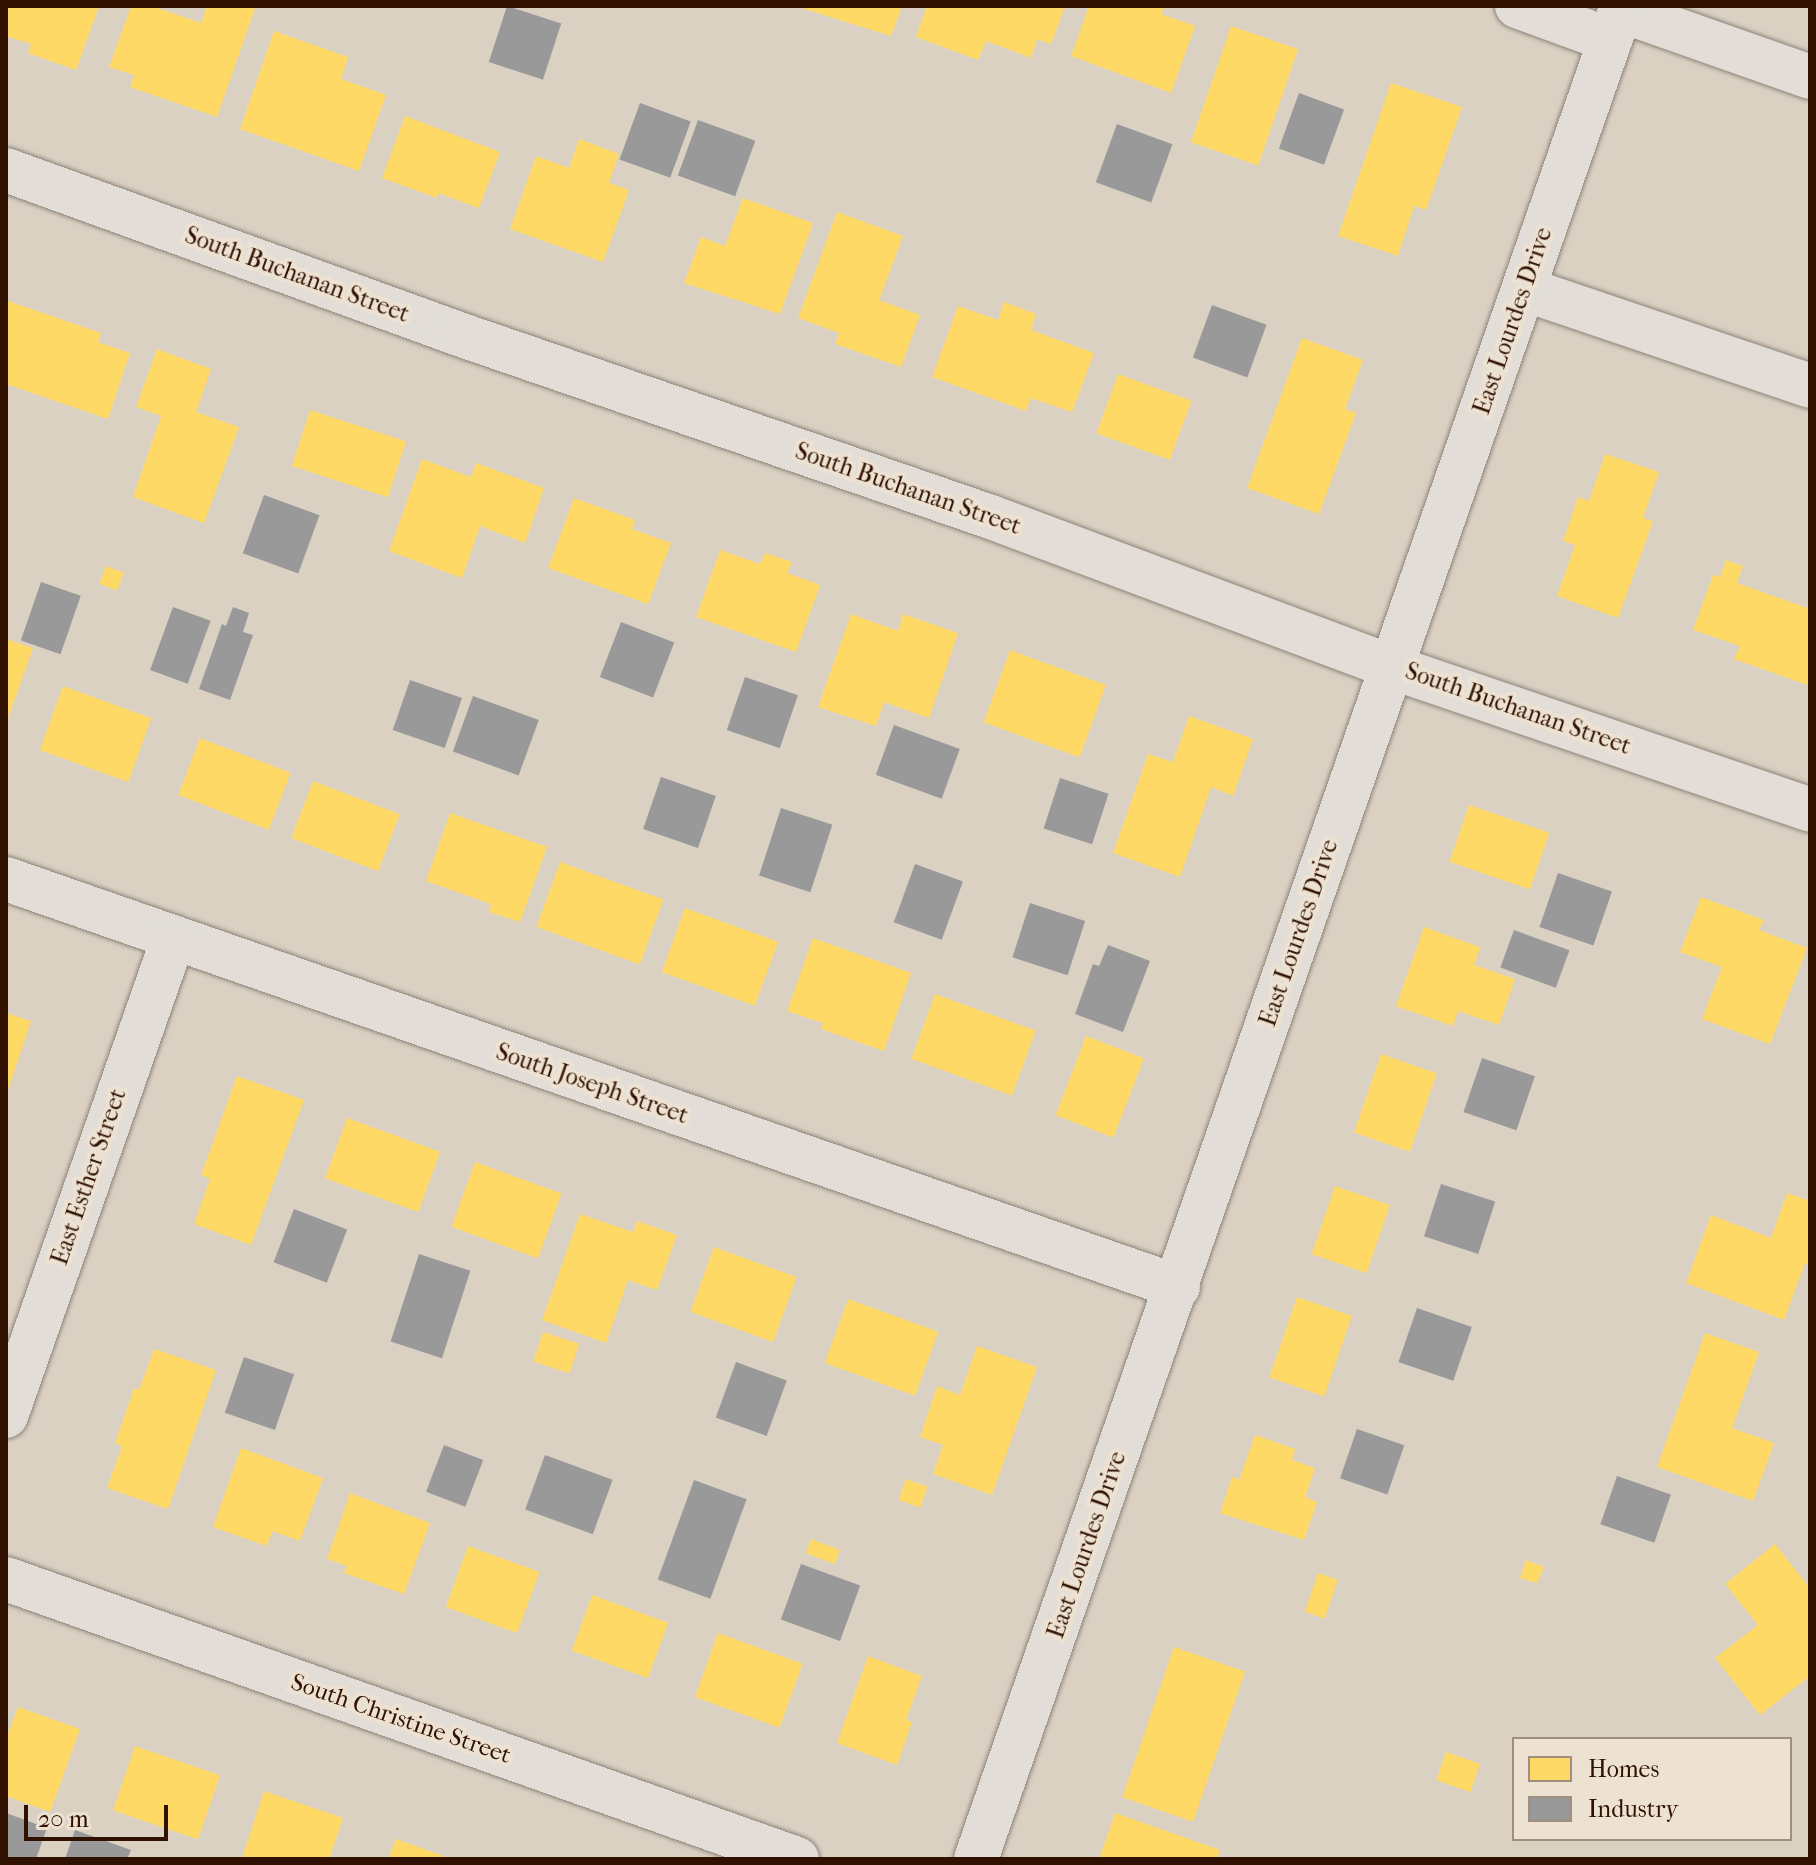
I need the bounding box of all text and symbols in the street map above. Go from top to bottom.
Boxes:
street label: South Buchanan Street [181,221,413,329]
street label: East Lourdes Drive [1467,224,1559,418]
street label: South Buchanan Street [791,437,1025,541]
street label: South Buchanan Street [1401,657,1635,761]
street label: East Lourdes Drive [1253,836,1345,1030]
street label: South Joseph Street [492,1038,692,1130]
street label: East Esther Street [45,1085,133,1269]
street label: East Lourdes Drive [1041,1448,1133,1642]
street label: South Christine Street [287,1668,515,1770]
legend [1512,1737,1792,1841]
text: Homes [1588,1755,1659,1783]
scale bar [28,1789,172,1839]
text: Industry [1588,1795,1678,1823]
text: 20 m [38,1805,89,1833]

